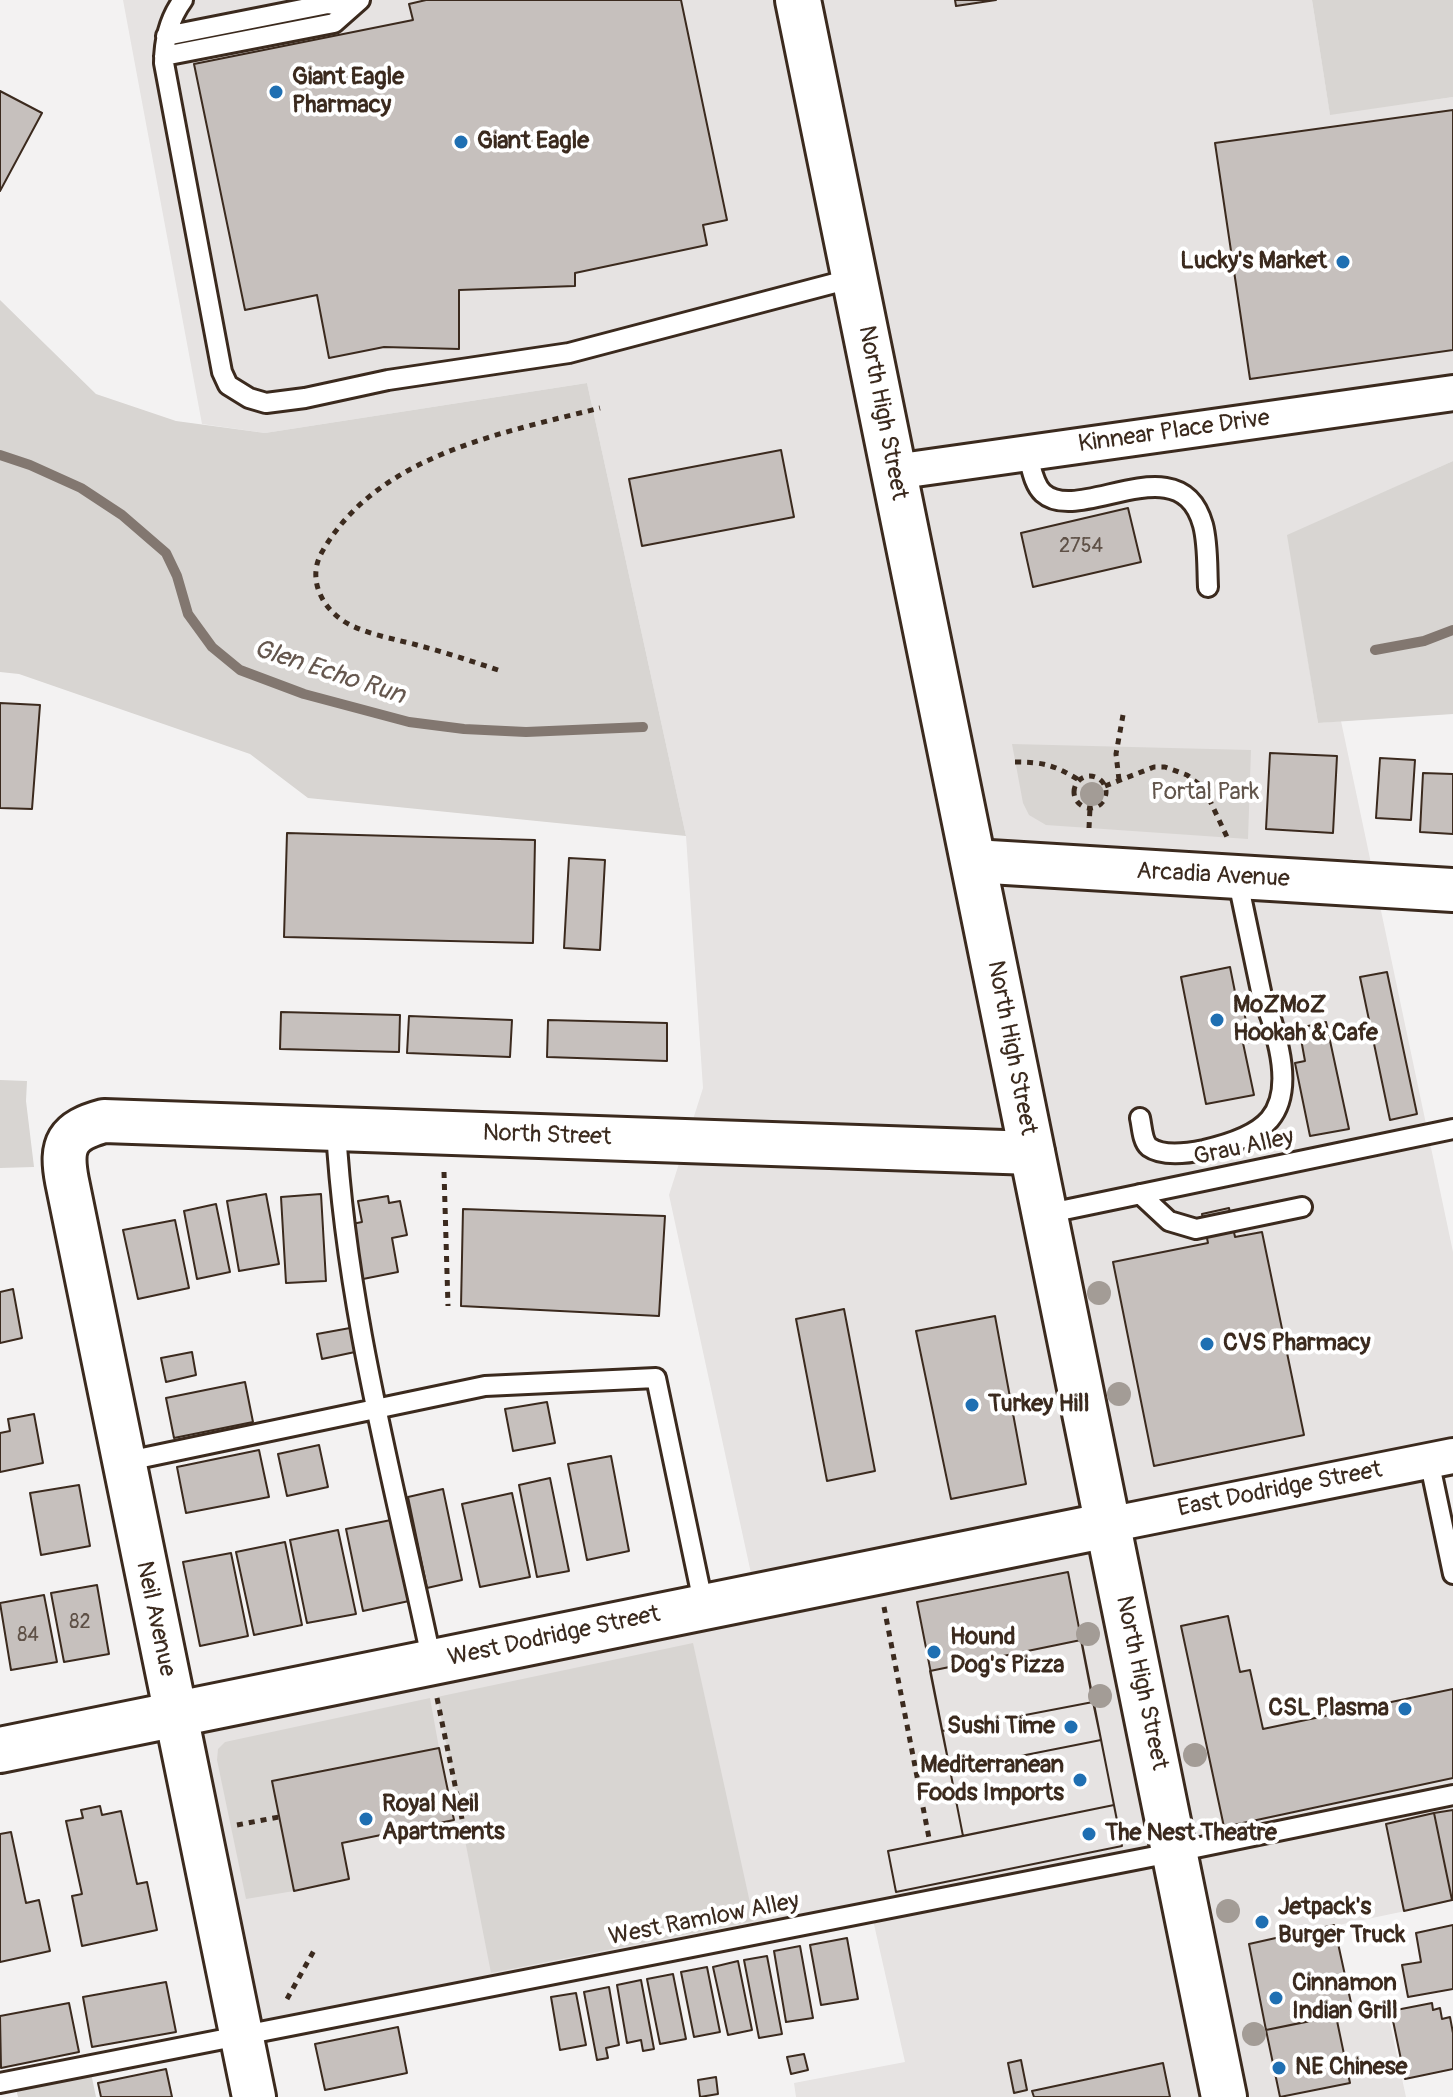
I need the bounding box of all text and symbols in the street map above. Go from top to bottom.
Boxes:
place label: Giant Eagle Pharmacy [292,64,404,120]
marker: Giant Eagle Pharmacy [267,83,285,101]
place label: Giant Eagle [477,128,589,156]
marker: Giant Eagle [452,133,470,151]
place label: Lucky's Market [1180,248,1327,276]
marker: Lucky's Market [1334,253,1352,271]
street label: North High Street [851,323,913,503]
street label: Kinnear Place Drive [1076,404,1272,460]
house number: 2754 [1059,535,1103,559]
water label: Glen Echo Run [249,634,409,712]
park label: Portal Park [1151,779,1259,807]
street label: Arcadia Avenue [1136,858,1290,894]
street label: North High Street [980,958,1042,1138]
place label: MoZMoZ Hookah & Cafe [1233,992,1378,1048]
marker: MoZMoZ Hookah & Cafe [1208,1011,1226,1029]
street label: North Street [482,1119,612,1153]
street label: Grau Alley [1191,1123,1297,1173]
place label: CVS Pharmacy [1223,1330,1371,1358]
marker: CVS Pharmacy [1198,1335,1216,1353]
place label: Turkey Hill [988,1391,1089,1419]
marker: Turkey Hill [963,1396,981,1414]
street label: East Dodridge Street [1175,1456,1385,1524]
street label: Neil Avenue [129,1559,181,1679]
street label: North High Street [1108,1593,1174,1773]
street label: West Dodridge Street [445,1600,663,1674]
house number: 82 [69,1611,91,1635]
house number: 84 [17,1624,39,1648]
place label: Hound Dog's Pizza [950,1624,1064,1680]
marker: Hound Dog's Pizza [925,1643,943,1661]
place label: CSL Plasma [1268,1695,1389,1723]
marker: CSL Plasma [1396,1700,1414,1718]
place label: Sushi Time [947,1713,1055,1741]
marker: Sushi Time [1062,1718,1080,1736]
place label: Mediterranean Foods Imports [916,1752,1064,1808]
marker: Mediterranean Foods Imports [1071,1771,1089,1789]
place label: Royal Neil Apartments [382,1791,505,1847]
marker: Royal Neil Apartments [357,1810,375,1828]
place label: The Nest Theatre [1105,1820,1277,1848]
marker: The Nest Theatre [1080,1825,1098,1843]
street label: West Ramlow Alley [606,1887,802,1953]
place label: Jetpack's Burger Truck [1278,1894,1405,1950]
marker: Jetpack's Burger Truck [1253,1913,1271,1931]
place label: Cinnamon Indian Grill [1292,1970,1398,2026]
marker: Cinnamon Indian Grill [1267,1989,1285,2007]
place label: NE Chinese [1295,2054,1407,2082]
marker: NE Chinese [1270,2059,1288,2077]

